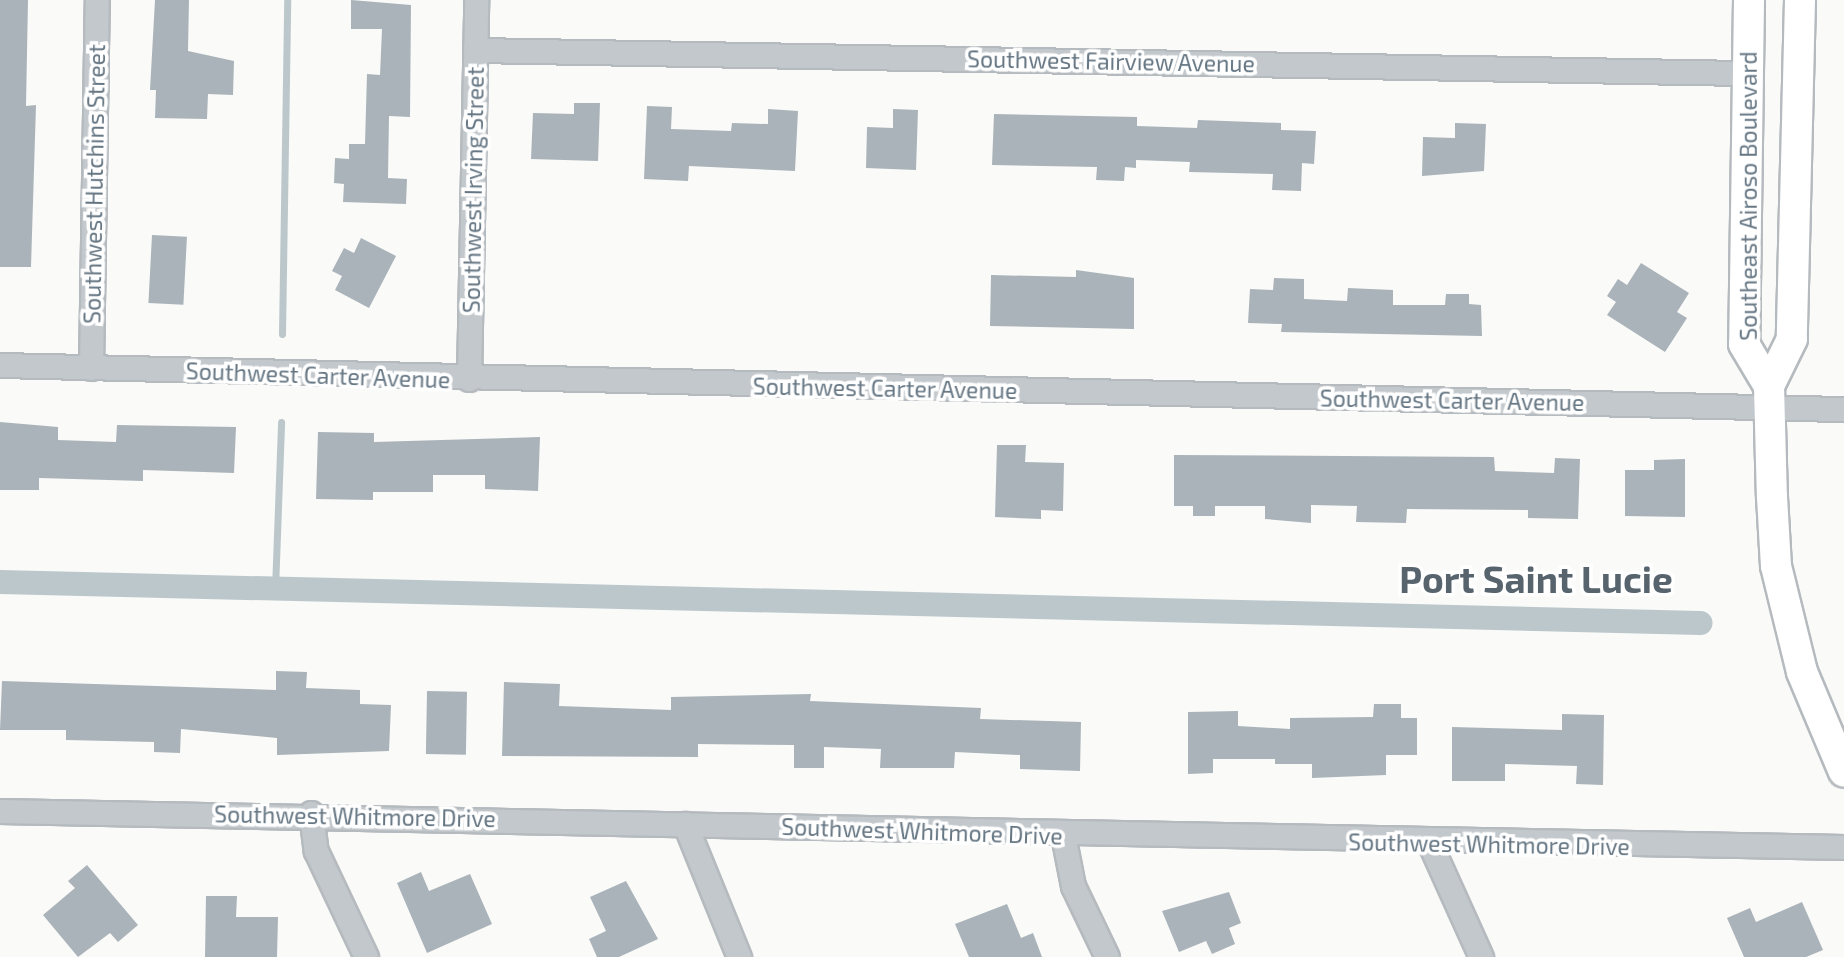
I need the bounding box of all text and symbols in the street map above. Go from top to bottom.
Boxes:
street label: Southwest Hutchins Street [78,44,110,324]
street label: Southwest Fairview Avenue [966,45,1256,77]
street label: Southeast Airoso Boulevard [1734,51,1762,341]
street label: Southwest Irving Street [457,67,489,313]
street label: Southwest Carter Avenue [185,357,451,393]
street label: Southwest Carter Avenue [752,372,1018,404]
street label: Southwest Carter Avenue [1319,384,1585,416]
district label: Port Saint Lucie [1399,556,1673,600]
street label: Southwest Whitmore Drive [214,800,496,832]
street label: Southwest Whitmore Drive [781,812,1063,850]
street label: Southwest Whitmore Drive [1348,828,1630,860]

